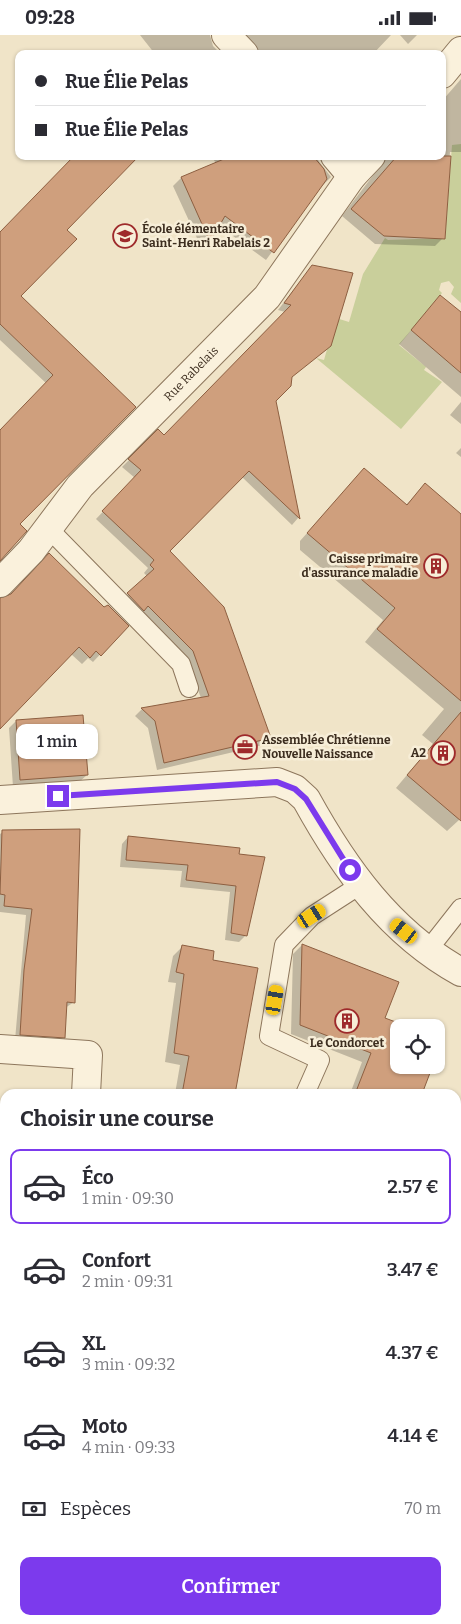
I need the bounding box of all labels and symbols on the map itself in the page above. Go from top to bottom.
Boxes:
place label: École élémentaire Saint-Henri Rabelais 2 [142,220,270,250]
school or university icon: École élémentaire Saint-Henri Rabelais 2 [112,223,138,249]
street label: Rue Rabelais [161,343,221,404]
place label: Caisse primaire d'assurance maladie [301,552,418,580]
building icon: Caisse primaire d'assurance maladie [423,553,449,579]
callout: 1 min [17,723,99,759]
place label: Assemblée Chrétienne Nouvelle Naissance [262,733,391,761]
office icon: Assemblée Chrétienne Nouvelle Naissance [232,734,258,760]
building icon: A2 [430,740,456,766]
place label: A2 [411,746,426,760]
route end [47,785,69,807]
route start [339,859,361,881]
car [295,902,328,930]
car [387,916,420,946]
car [265,984,284,1016]
building icon: Le Condorcet [334,1008,360,1034]
place label: Le Condorcet [310,1036,384,1050]

